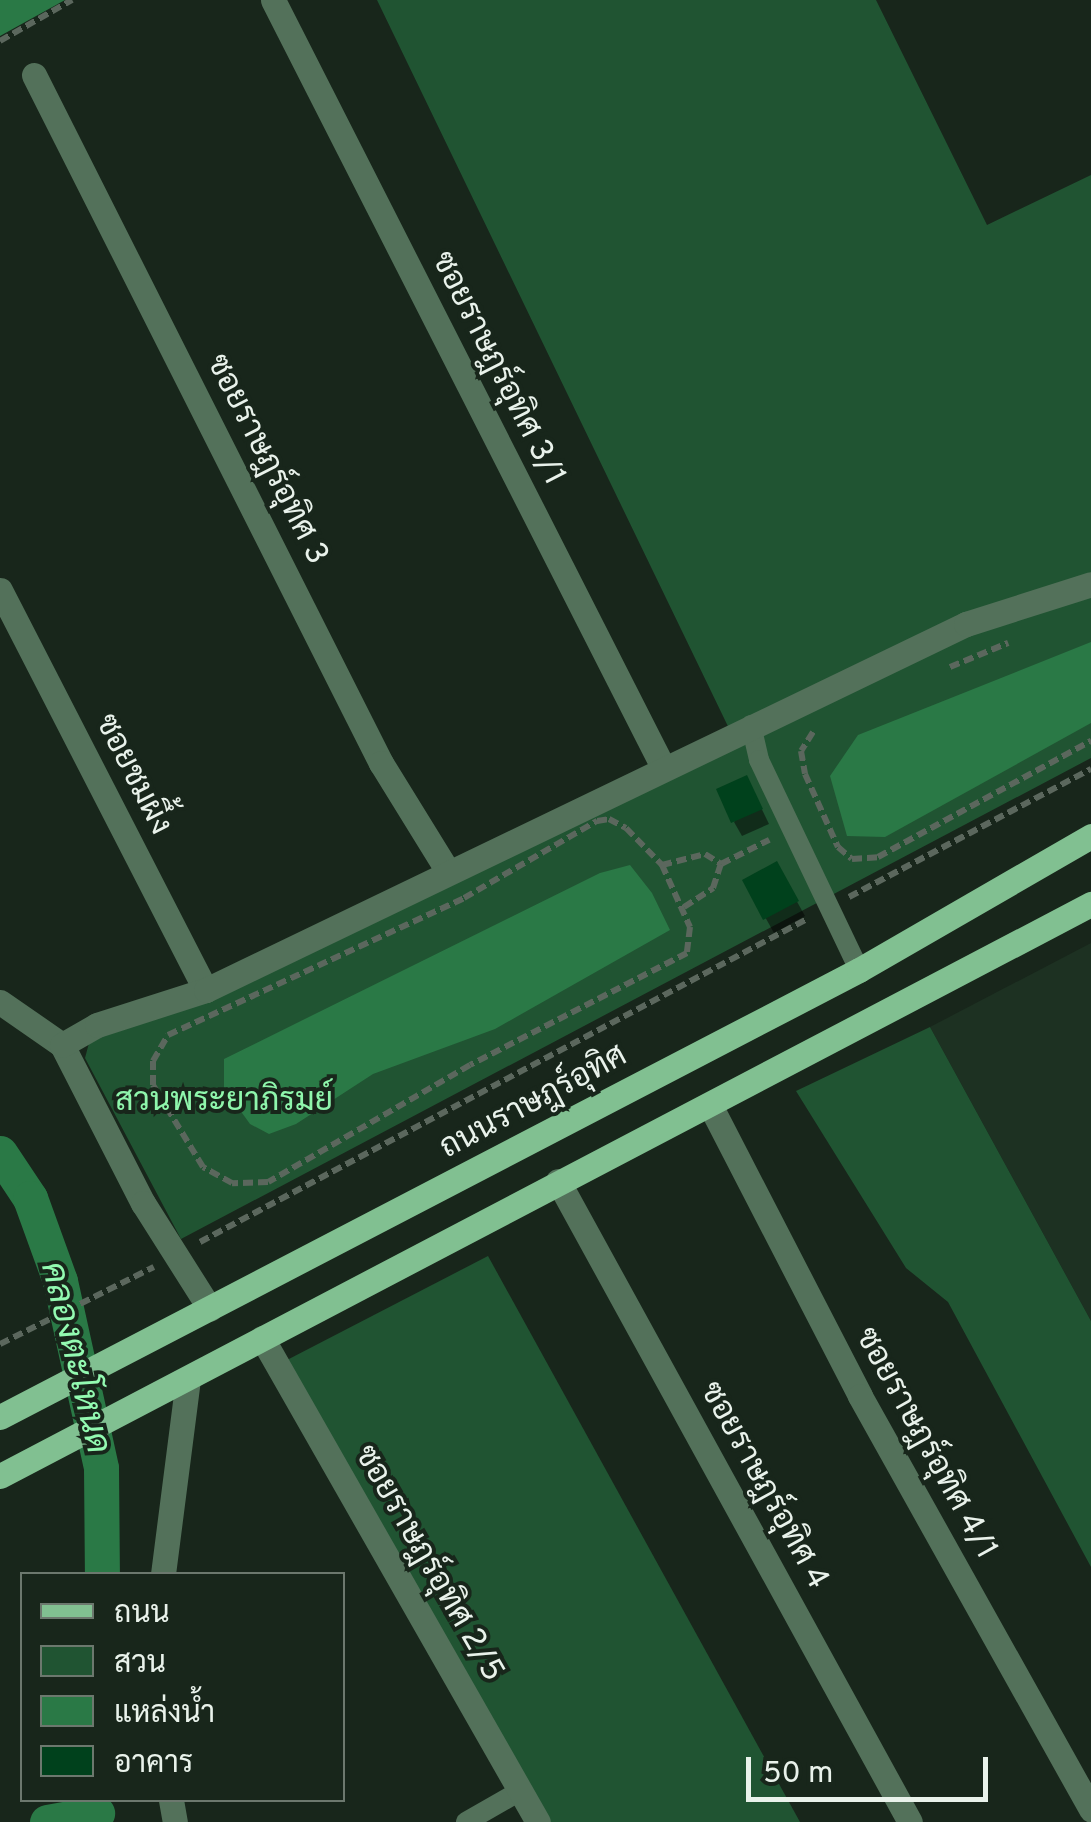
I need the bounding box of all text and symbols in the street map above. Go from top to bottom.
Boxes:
street label: ซอยราษฎร์อุทิศ 3/1 [422,246,572,492]
street label: ซอยราษฎร์อุทิศ 3 [197,349,335,571]
street label: ซอยชมผึ้ง [85,708,179,842]
street label: ถนนราษฎร์อุทิศ [434,1038,634,1168]
park label: สวนพระยาภิรมย์ [115,1083,333,1121]
water label: คลองตะโหนด [30,1258,118,1458]
street label: ซอยราษฎร์อุทิศ 4/1 [846,1322,1004,1566]
street label: ซอยราษฎร์อุทิศ 4 [690,1376,836,1596]
street label: ซอยราษฎร์อุทิศ 2/5 [345,1439,511,1689]
legend [20,1572,345,1802]
text: ถนน [114,1596,170,1633]
text: สวน [114,1646,166,1683]
text: แหล่งน้ำ [114,1696,215,1733]
scale bar [751,1737,994,1799]
text: อาคาร [114,1746,193,1783]
text: 50 m [763,1756,833,1793]

